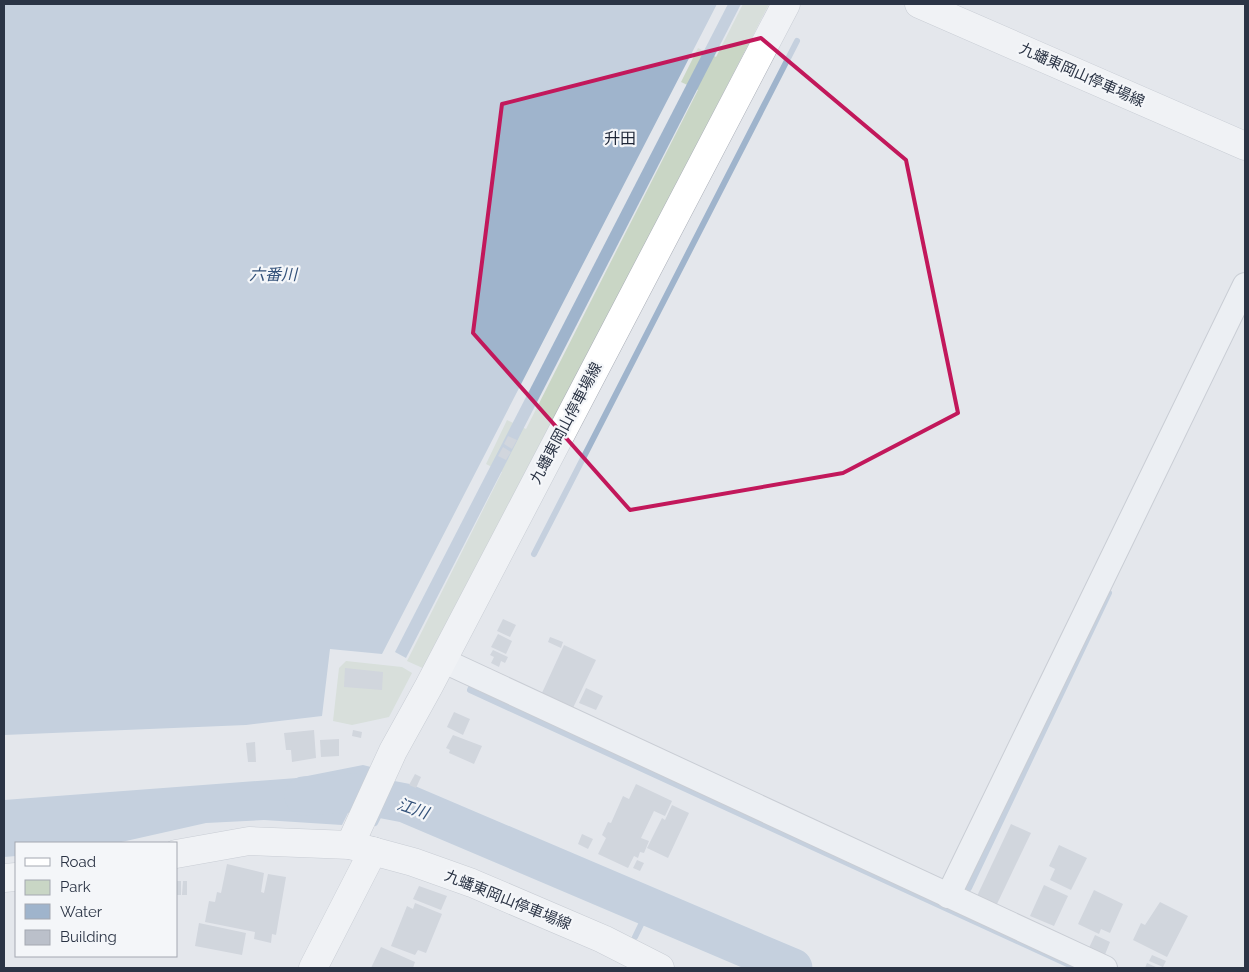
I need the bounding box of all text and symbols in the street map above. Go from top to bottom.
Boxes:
street label: 九蟠東岡山停車場線 [1017,39,1147,111]
district label: 升田 [604,129,636,148]
water label: 六番川 [249,265,299,284]
street label: 九蟠東岡山停車場線 [526,359,606,487]
water label: 江川 [395,794,433,823]
legend [15,842,178,957]
text: Road [60,853,96,871]
street label: 九蟠東岡山停車場線 [442,866,574,934]
text: Park [60,878,91,896]
text: Water [60,903,103,921]
text: Building [60,928,117,946]

